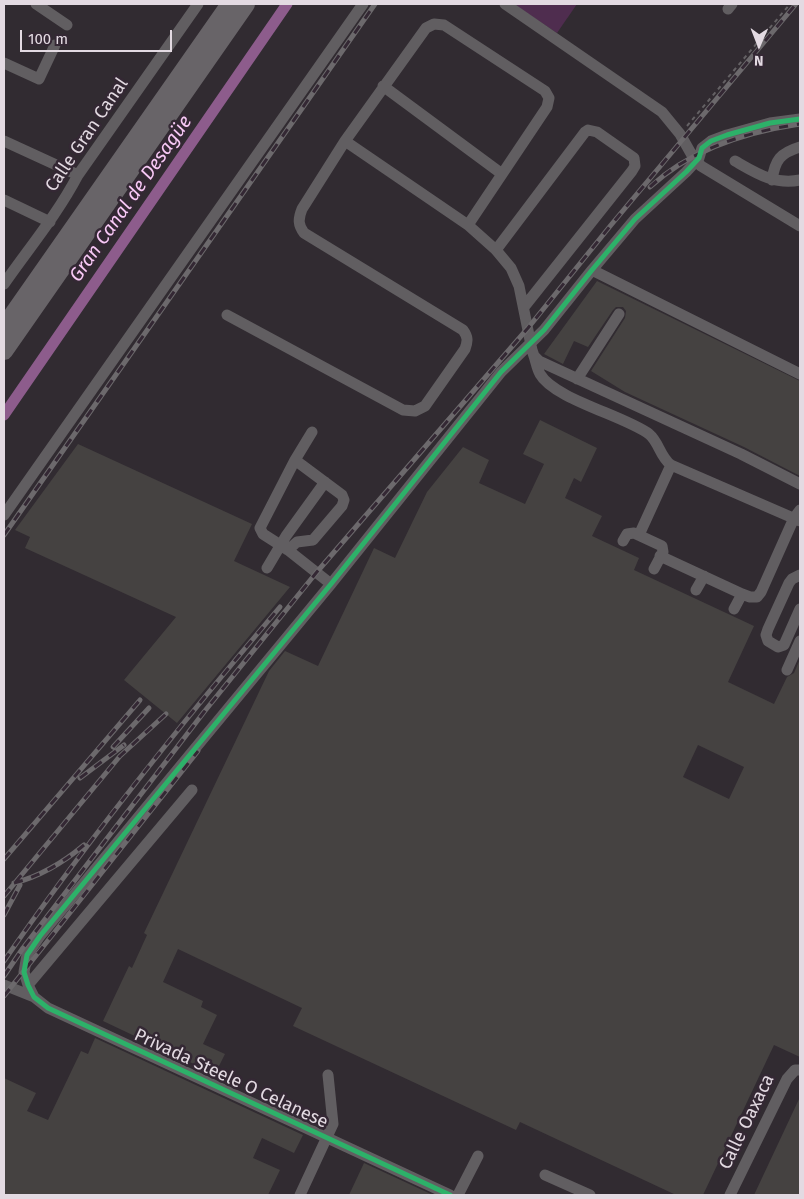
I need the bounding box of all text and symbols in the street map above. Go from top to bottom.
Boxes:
scale bar [22,20,175,52]
north arrow [734,20,784,70]
text: 100 m [28,30,68,48]
text: N [754,52,764,69]
street label: Calle Gran Canal [41,74,133,196]
water label: Gran Canal de Desagüe [65,111,197,287]
street label: Privada Steele O Celanese [131,1025,331,1133]
street label: Calle Oaxaca [715,1071,779,1173]

